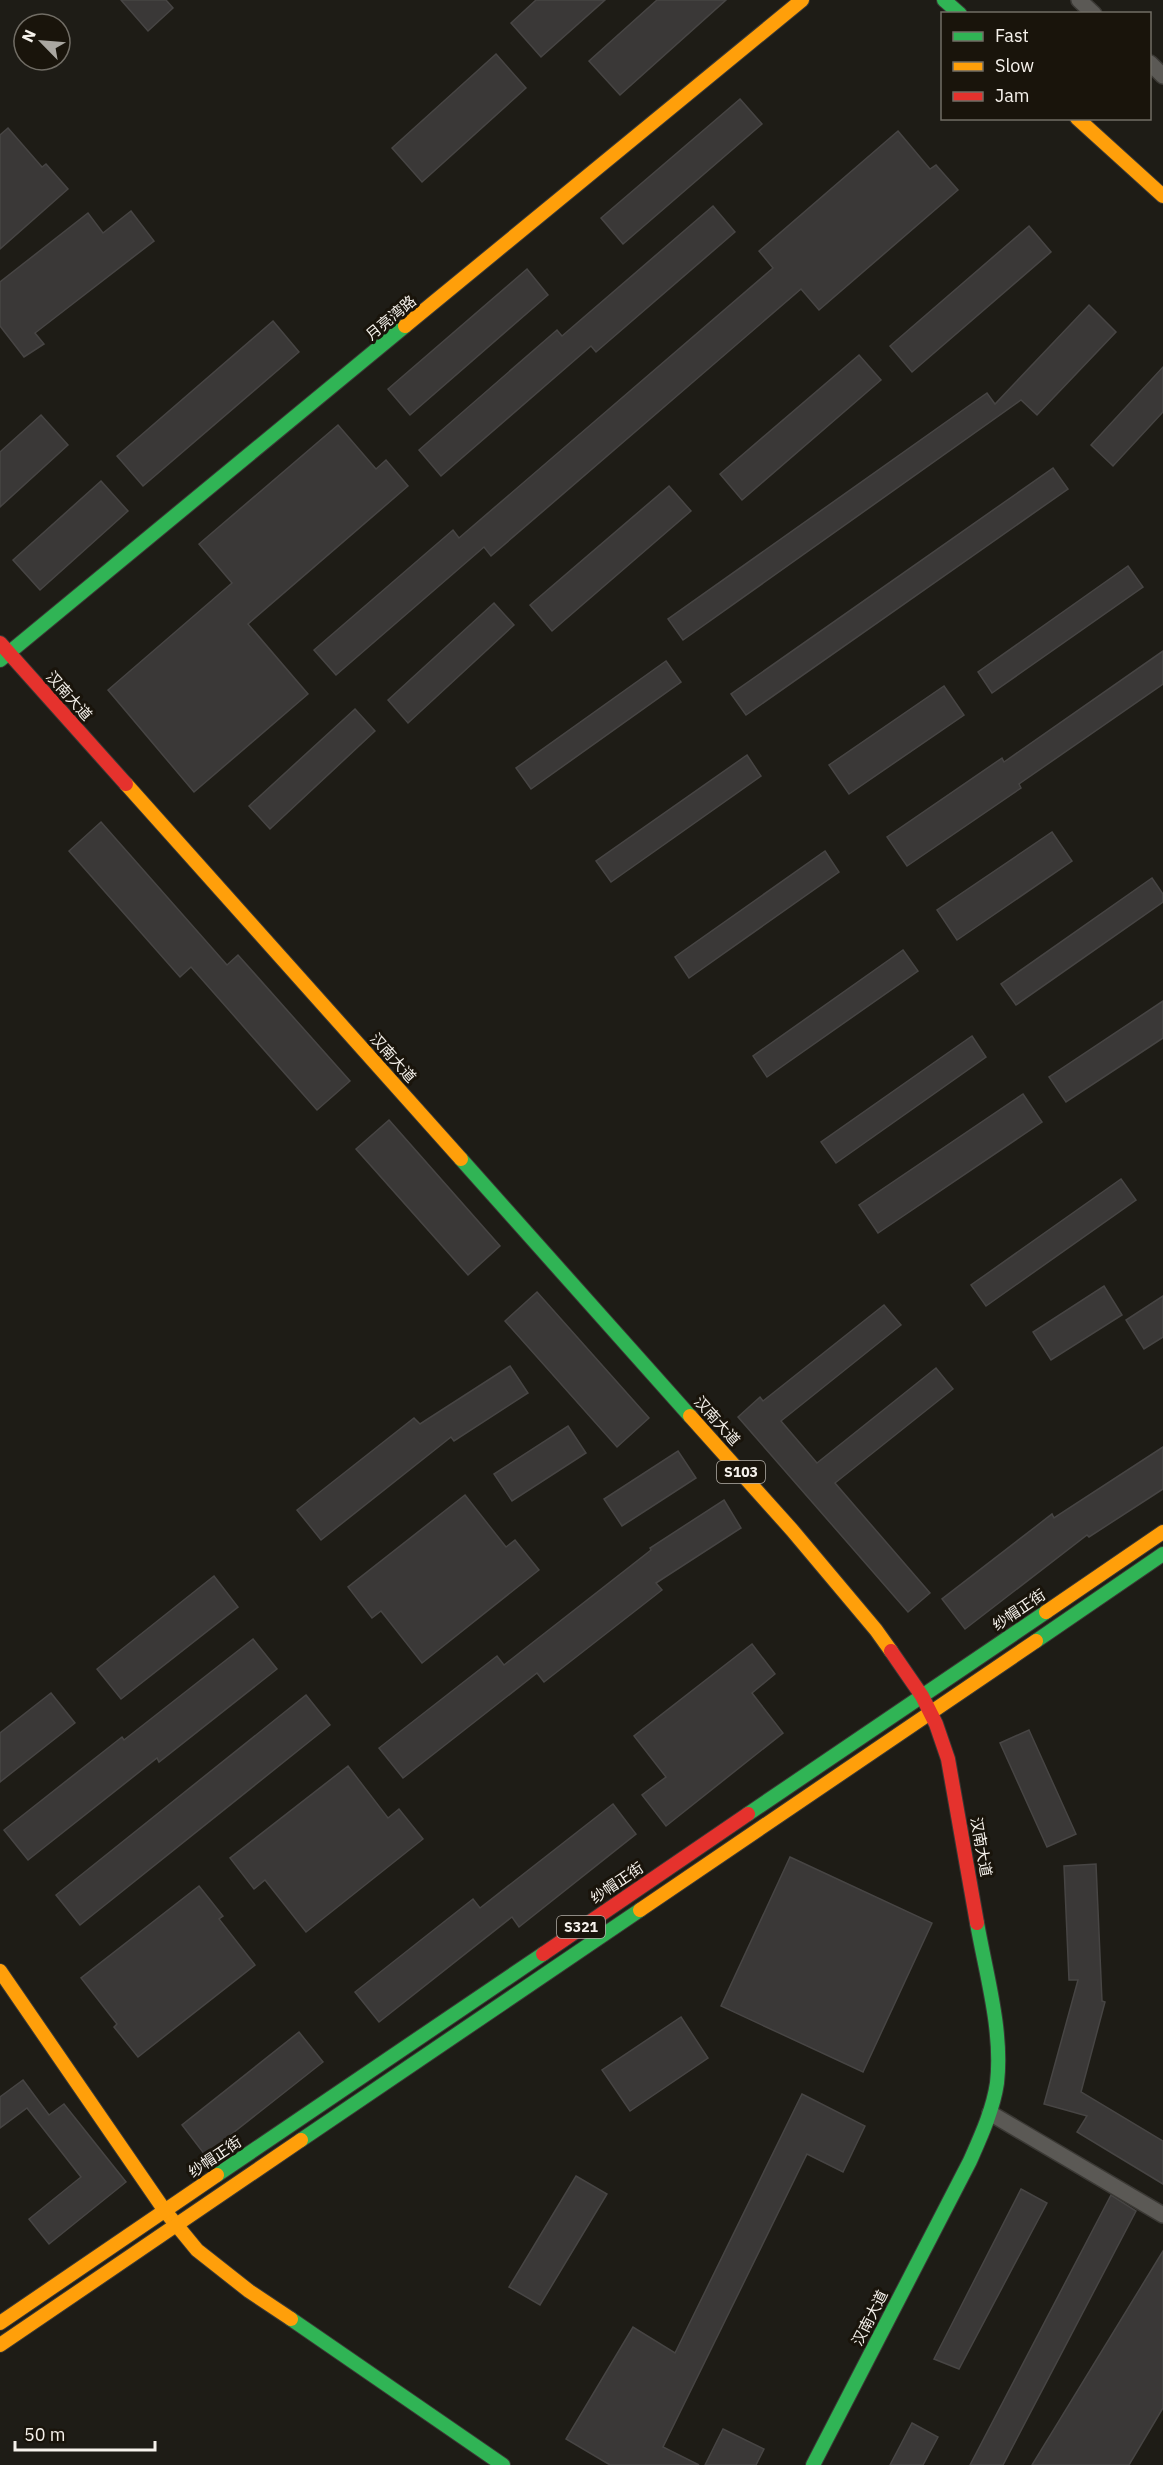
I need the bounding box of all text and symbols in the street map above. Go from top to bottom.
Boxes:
north arrow [12,12,72,72]
legend [941,12,1151,120]
text: Fast [995,24,1029,47]
text: N [17,26,40,45]
text: Slow [995,54,1034,77]
text: Jam [995,84,1030,107]
street label: 月亮湾路 [362,291,420,344]
street label: 汉南大道 [42,667,97,724]
street label: 汉南大道 [366,1029,421,1086]
street label: 汉南大道 [690,1392,745,1449]
road number: S103 [717,1461,765,1483]
street label: 纱帽正街 [989,1585,1049,1634]
street label: 汉南大道 [967,1816,996,1878]
street label: 纱帽正街 [587,1858,647,1907]
road number: S321 [557,1916,605,1938]
street label: 纱帽正街 [185,2132,245,2181]
street label: 汉南大道 [847,2287,892,2349]
scale bar [15,2414,154,2452]
text: 50 m [24,2423,66,2446]

